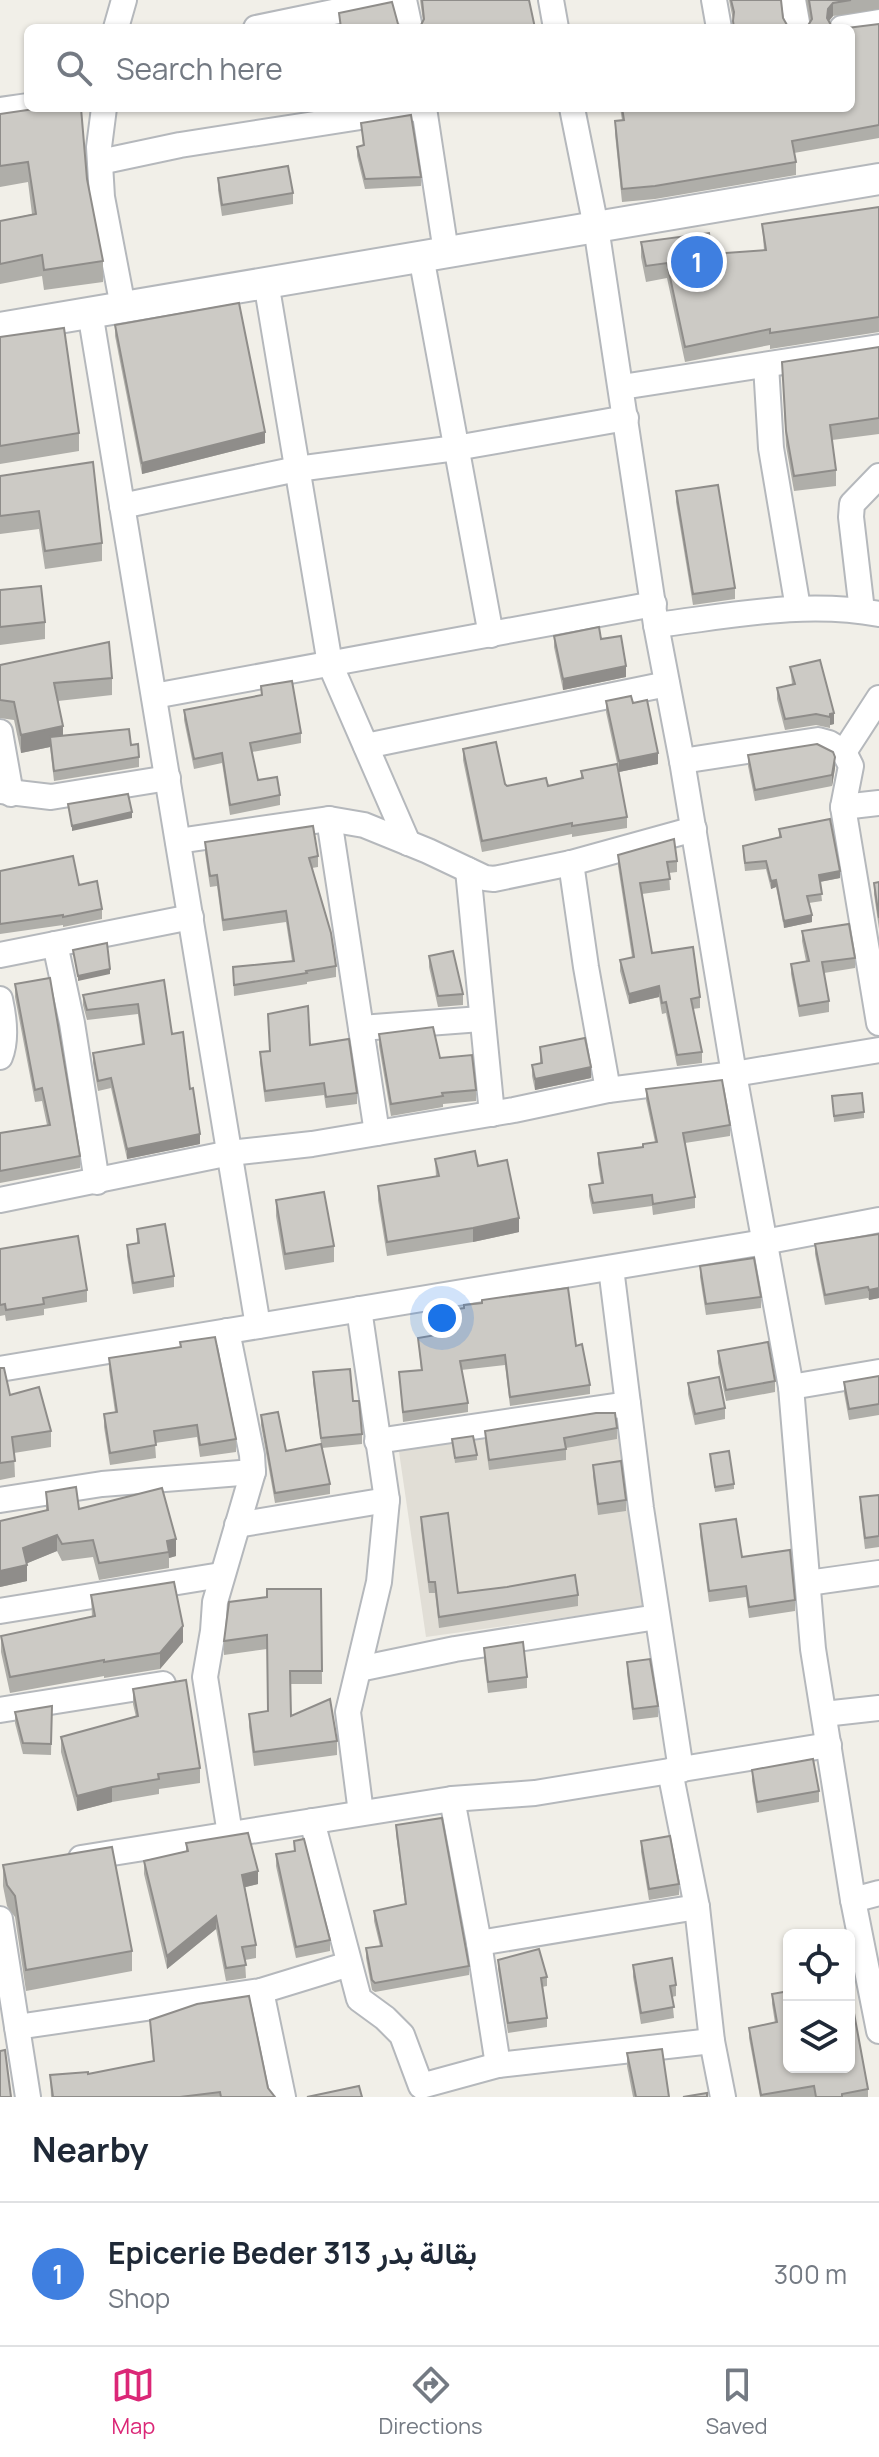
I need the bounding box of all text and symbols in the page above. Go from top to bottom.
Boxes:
search box [24,24,855,112]
icon: search [52,46,96,90]
text: Search here [116,48,283,89]
pin: 1 [671,232,723,292]
your location [422,1298,462,1338]
map controls [783,1929,855,2073]
button: locate [783,1929,855,2001]
button: layers [783,2001,855,2073]
text: Nearby [32,2126,148,2172]
text: Epicerie Beder 313 بقالة بدر [108,2232,477,2273]
text: 1 [52,2256,64,2292]
text: 300 m [774,2256,847,2292]
text: Shop [108,2280,170,2316]
tab: Map [111,2363,155,2441]
tab: Directions [378,2363,483,2441]
tab: Saved [706,2363,768,2441]

